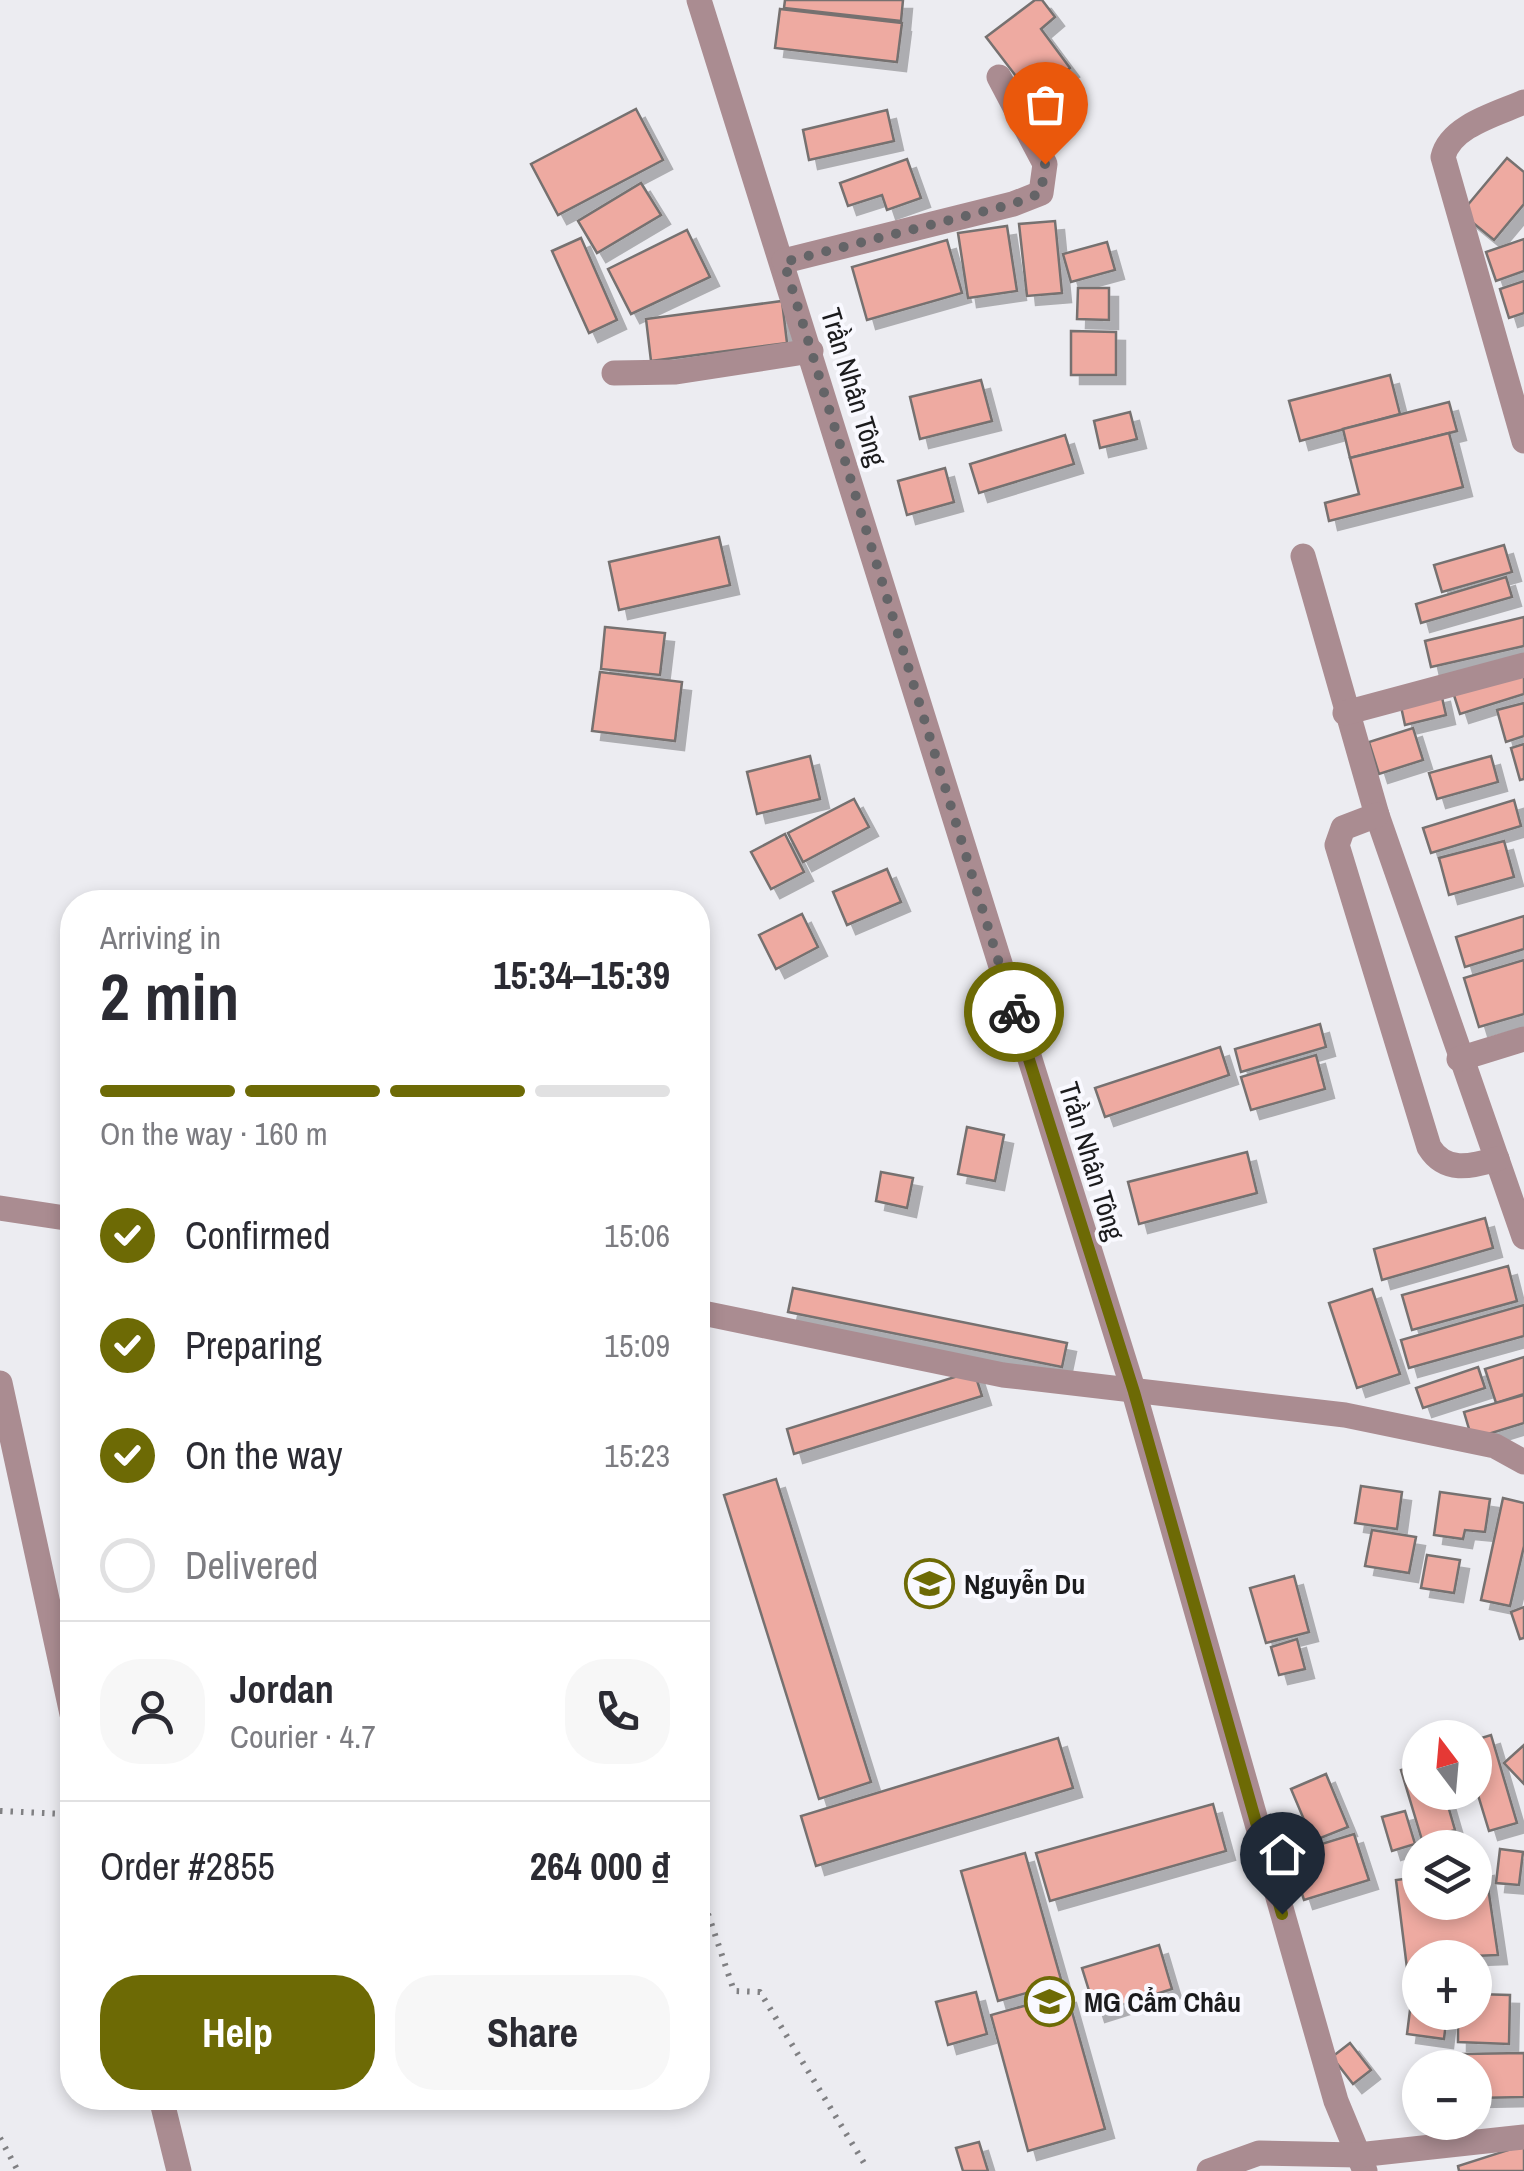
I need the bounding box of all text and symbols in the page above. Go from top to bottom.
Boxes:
pin [1003,62,1088,165]
icon: bag [1018,77,1073,132]
street label: Trần Nhân Tông [812,303,896,471]
text: Arriving in [100,916,221,959]
text: 15:34–15:39 [493,950,670,1001]
text: 2 min [100,953,239,1040]
courier [964,962,1064,1062]
icon: bike [987,985,1042,1040]
street label: Trần Nhân Tông [1050,1077,1134,1245]
text: On the way · 160 m [100,1112,328,1155]
icon: check [100,1208,155,1263]
text: Confirmed [185,1210,330,1261]
text: 15:06 [604,1214,670,1257]
icon: check [100,1318,155,1373]
text: Preparing [185,1320,322,1371]
text: 15:09 [604,1324,670,1367]
icon: check [100,1428,155,1483]
text: On the way [185,1430,343,1481]
text: 15:23 [604,1434,670,1477]
text: Delivered [185,1540,318,1591]
school or university icon: Nguyễn Du [903,1558,955,1610]
place label: Nguyễn Du [964,1565,1085,1603]
button: person [100,1659,205,1764]
button: phone [565,1659,670,1764]
text: Jordan [230,1664,334,1715]
text: Courier · 4.7 [230,1715,376,1758]
north arrow [1402,1720,1492,1810]
map controls [1402,1720,1492,2140]
pin [1240,1812,1325,1915]
icon: home [1255,1827,1310,1882]
button: layers [1402,1830,1492,1920]
text: Order #2855 [100,1841,275,1892]
text: 264 000 ₫ [530,1841,670,1892]
button: + [1402,1940,1492,2030]
button: Help [100,1975,375,2090]
button: Share [395,1975,670,2090]
school or university icon: MG Cẩm Châu [1023,1976,1075,2028]
place label: MG Cẩm Châu [1084,1983,1241,2021]
button: − [1402,2050,1492,2140]

